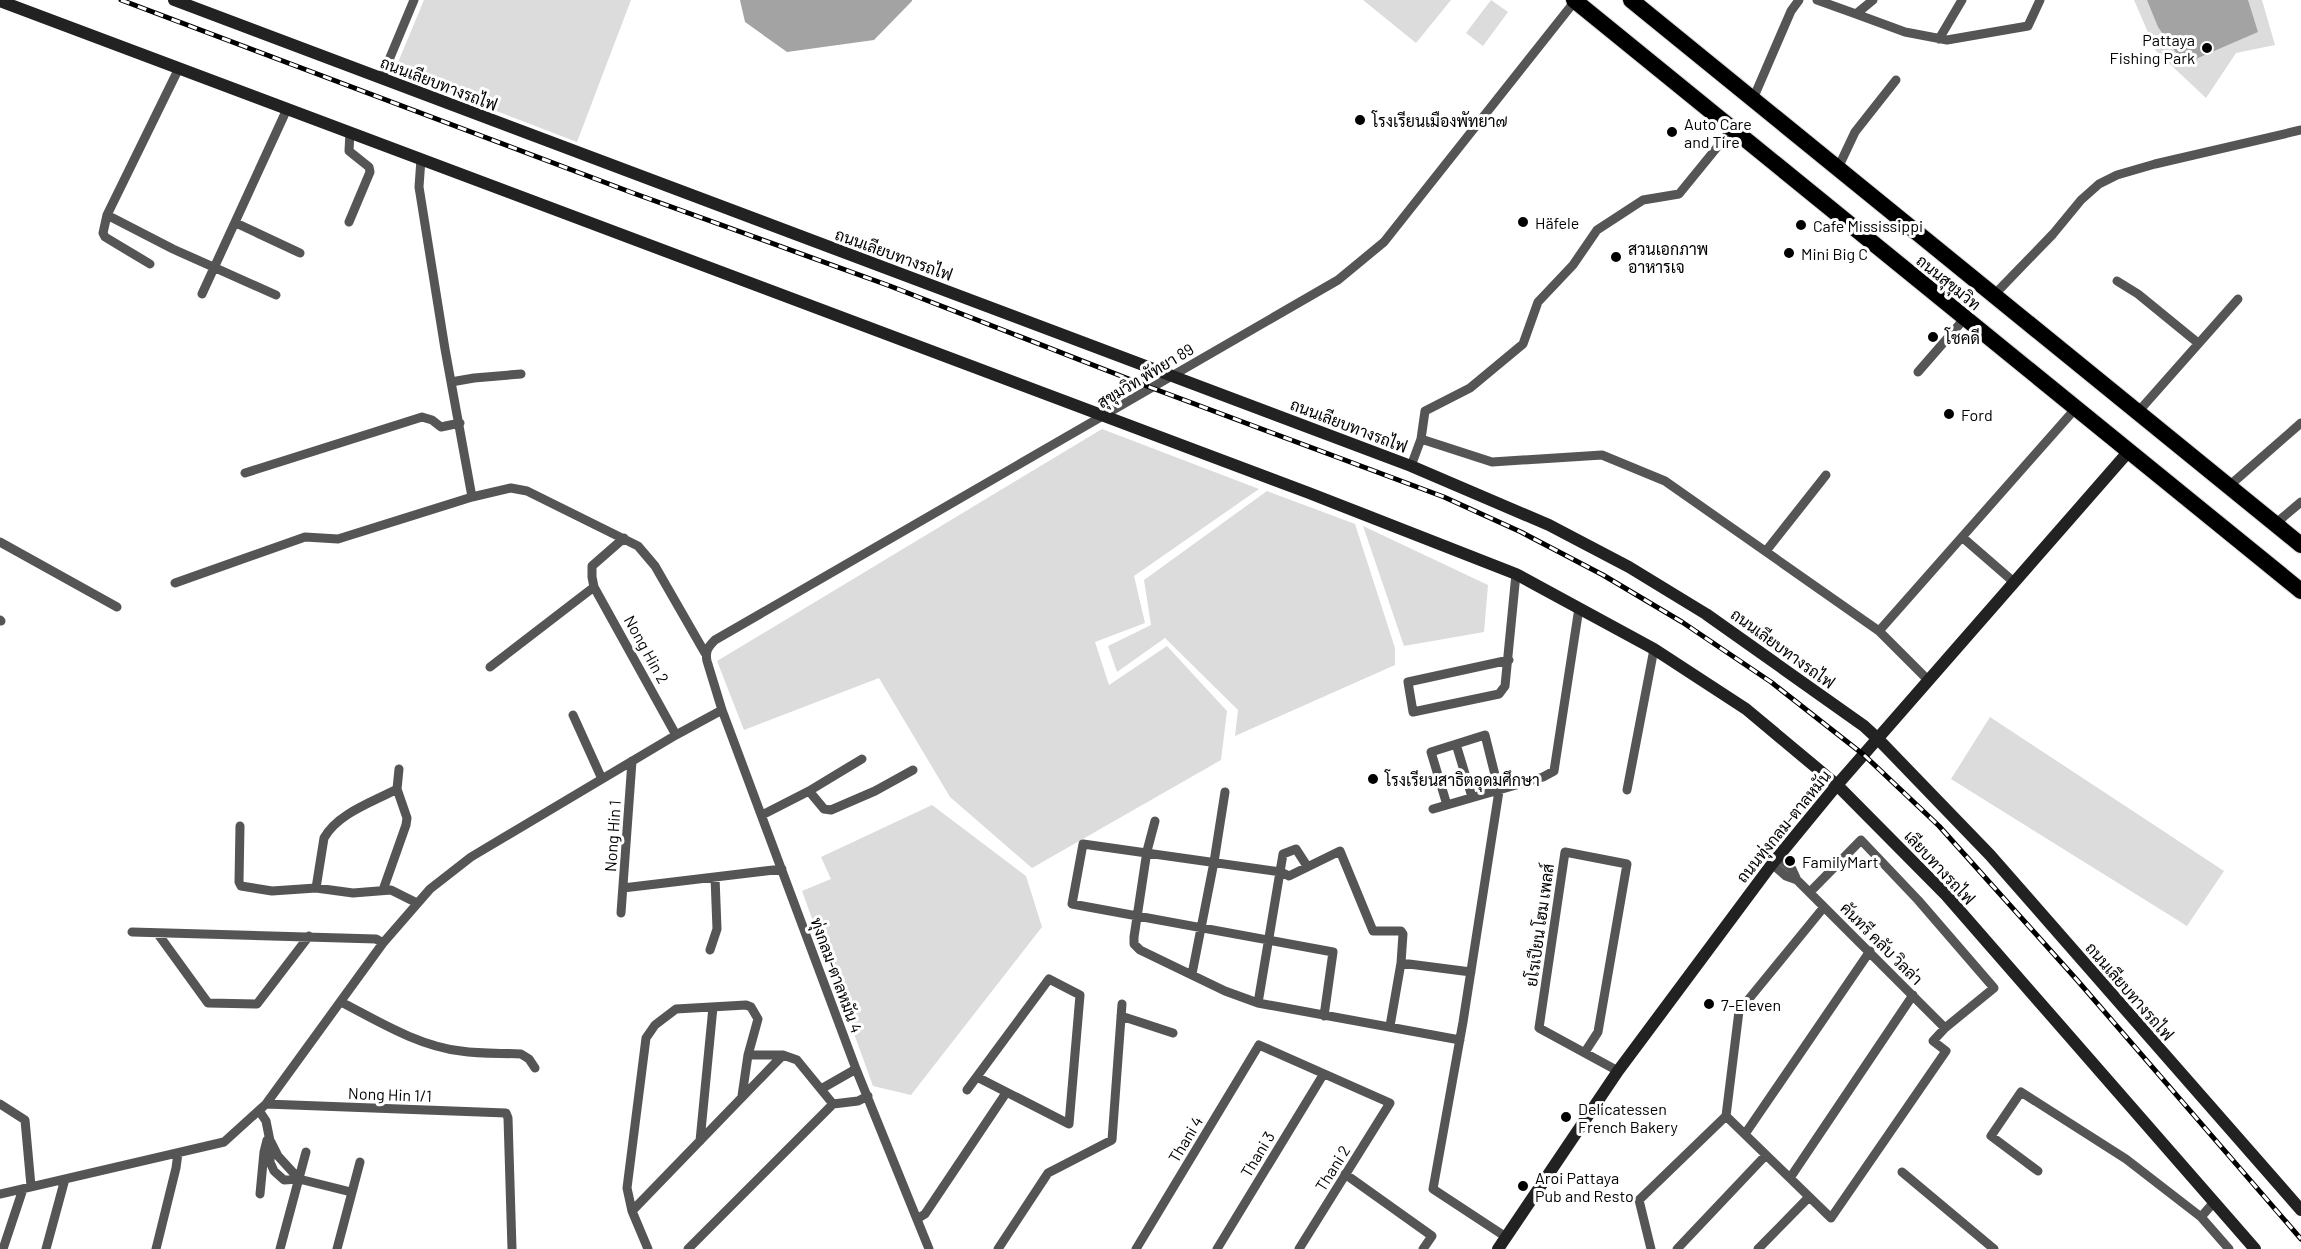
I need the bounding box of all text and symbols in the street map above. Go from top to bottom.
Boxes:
place label: Pattaya Fishing Park [2110,30,2195,67]
marker: Pattaya Fishing Park [2200,41,2214,55]
street label: ถนนเลียบทางรถไฟ [378,51,501,114]
place label: โรงเรียนเมืองพัทยา๗ [1371,110,1508,130]
marker: โรงเรียนเมืองพัทยา๗ [1353,113,1367,127]
place label: Auto Care and Tire [1684,114,1752,151]
marker: Auto Care and Tire [1665,125,1679,139]
place label: Häfele [1535,213,1579,232]
marker: Häfele [1516,215,1530,229]
place label: Cafe Mississippi [1813,216,1923,235]
marker: Cafe Mississippi [1794,218,1808,232]
street label: ถนนเลียบทางรถไฟ [833,223,956,284]
place label: สวนเอกภาพ อาหารเจ [1628,239,1708,276]
place label: Mini Big C [1801,244,1868,263]
marker: Mini Big C [1782,246,1796,260]
marker: สวนเอกภาพ อาหารเจ [1609,250,1623,264]
street label: ถนนสุขุมวิท [1911,250,1985,316]
place label: โชคดี [1944,327,1980,347]
marker: โชคดี [1926,330,1940,344]
street label: สุขุมวิท พัทยา 89 [1093,339,1198,414]
street label: ถนนเลียบทางรถไฟ [1288,393,1411,456]
place label: Ford [1961,405,1993,424]
marker: Ford [1942,407,1956,421]
street label: ถนนเลียบทางรถไฟ [1727,603,1839,692]
street label: Nong Hin 2 [621,612,673,686]
street label: ถนนทุ่งกลม-ตาลหมัน [1732,766,1836,888]
place label: โรงเรียนสาธิตอุดมศึกษา [1384,769,1540,792]
marker: โรงเรียนสาธิตอุดมศึกษา [1366,772,1380,786]
street label: Nong Hin 1 [600,799,624,873]
street label: เลียบทางรถไฟ [1901,825,1980,908]
place label: FamilyMart [1802,852,1879,871]
marker: FamilyMart [1783,854,1797,868]
street label: ยโรเปียน โฮม เพลส์ [1519,862,1557,988]
street label: คันทรี คลับ วิลล่า [1837,897,1928,988]
street label: ทุ่งกลม-ตาลหมัน 4 [804,915,867,1036]
street label: ถนนเลียบทางรถไฟ [2082,937,2179,1044]
place label: 7-Eleven [1721,995,1781,1014]
marker: 7-Eleven [1702,997,1716,1011]
street label: Nong Hin 1/1 [348,1083,432,1105]
place label: Delicatessen French Bakery [1578,1099,1678,1136]
marker: Delicatessen French Bakery [1559,1110,1573,1124]
street label: Thani 4 [1164,1112,1206,1166]
street label: Thani 3 [1236,1128,1278,1180]
street label: Thani 2 [1311,1142,1353,1194]
place label: Aroi Pattaya Pub and Resto [1535,1168,1634,1205]
marker: Aroi Pattaya Pub and Resto [1516,1179,1530,1193]

